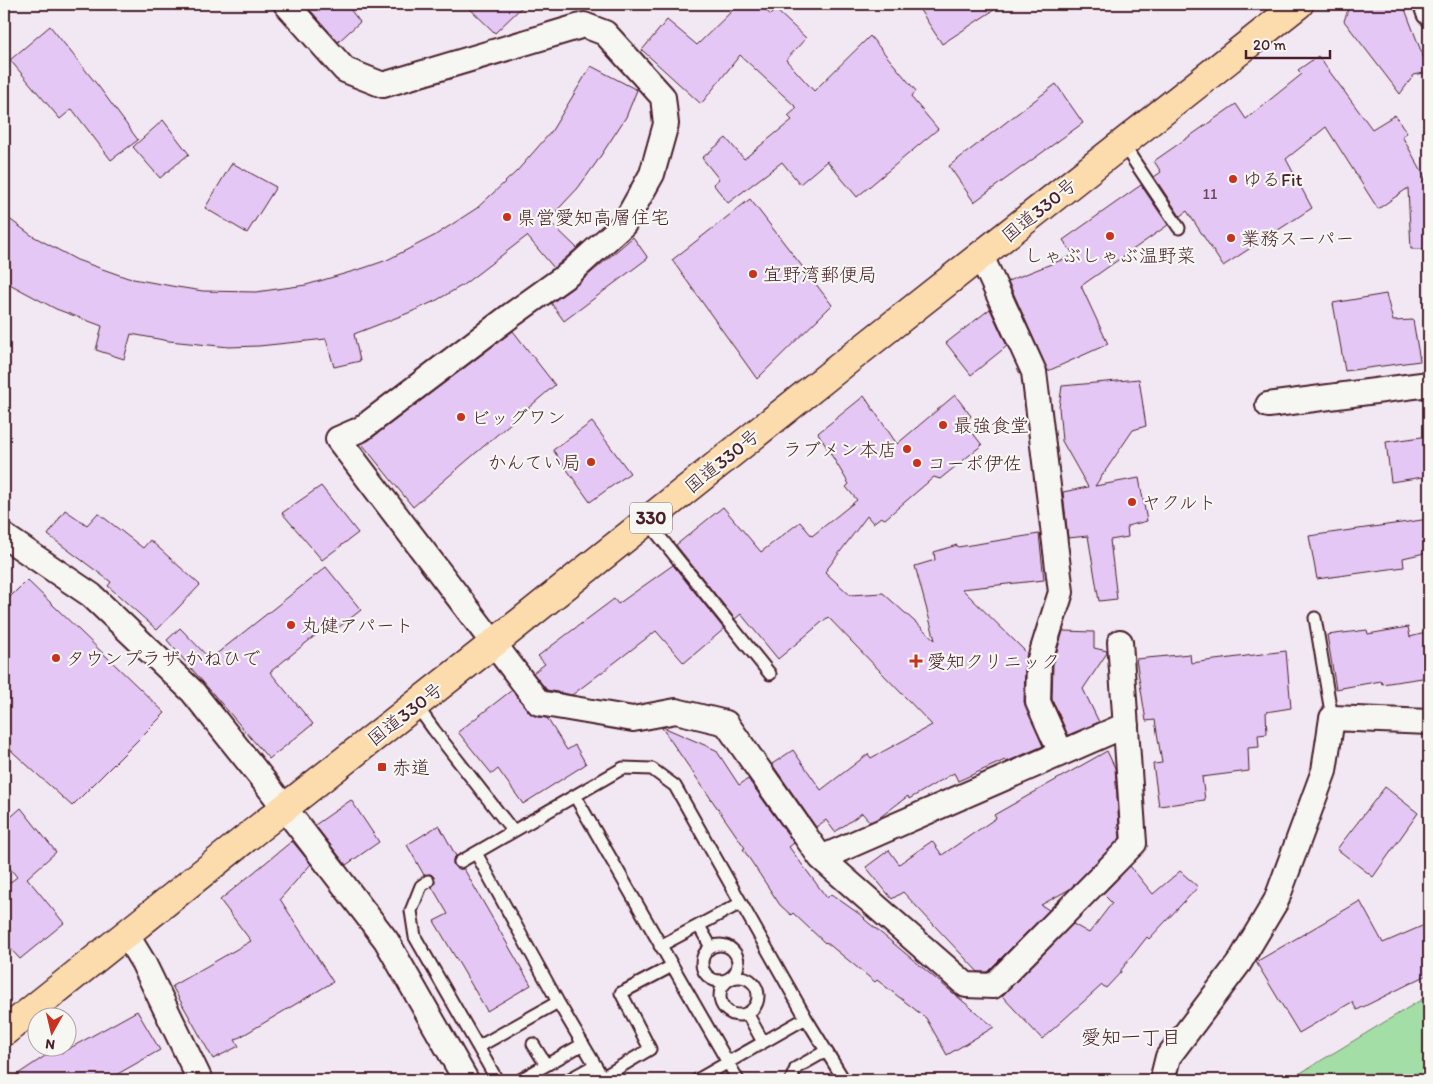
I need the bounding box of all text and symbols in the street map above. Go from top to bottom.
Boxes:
scale bar [1246,28,1329,60]
text: 20 m [1253,36,1287,54]
place label: ゆるFit [1243,168,1303,191]
street label: 国道330号 [997,173,1081,247]
marker: ゆるFit [1227,173,1239,185]
house number: 11 [1203,184,1218,203]
place label: 県営愛知高層住宅 [517,206,669,229]
marker: 県営愛知高層住宅 [501,211,513,223]
place label: 業務スーパー [1241,227,1354,250]
marker: しゃぶしゃぶ温野菜 [1104,230,1116,242]
marker: 業務スーパー [1225,232,1237,244]
place label: しゃぶしゃぶ温野菜 [1024,244,1196,267]
place label: 宜野湾郵便局 [763,263,877,286]
marker: 宜野湾郵便局 [747,268,759,280]
place label: ビッグワン [471,406,566,429]
marker: ビッグワン [455,411,467,423]
place label: 最強食堂 [953,414,1029,437]
marker: 最強食堂 [937,419,949,431]
street label: 国道330号 [680,424,764,498]
place label: ラブメン本店 [783,438,897,461]
marker: ラブメン本店 [901,443,913,455]
place label: かんてい局 [487,451,581,474]
place label: コーポ伊佐 [927,452,1022,475]
marker: かんてい局 [585,456,597,468]
marker: コーポ伊佐 [911,457,923,469]
place label: ヤクルト [1142,491,1217,514]
marker: ヤクルト [1126,496,1138,508]
road number: 330 [630,502,672,534]
place label: 丸健アパート [301,614,414,637]
marker: 丸健アパート [285,619,297,631]
place label: タウンプラザ かねひで [66,647,260,670]
place label: 愛知クリニック [927,650,1060,673]
marker: タウンプラザ かねひで [50,652,62,664]
marker: 愛知クリニック [909,654,923,668]
street label: 国道330号 [363,677,447,751]
place label: 赤道 [392,756,430,779]
marker: 赤道 [376,761,388,773]
north arrow [28,1006,78,1056]
district label: 愛知一丁目 [1081,1025,1181,1049]
text: N [44,1035,56,1053]

